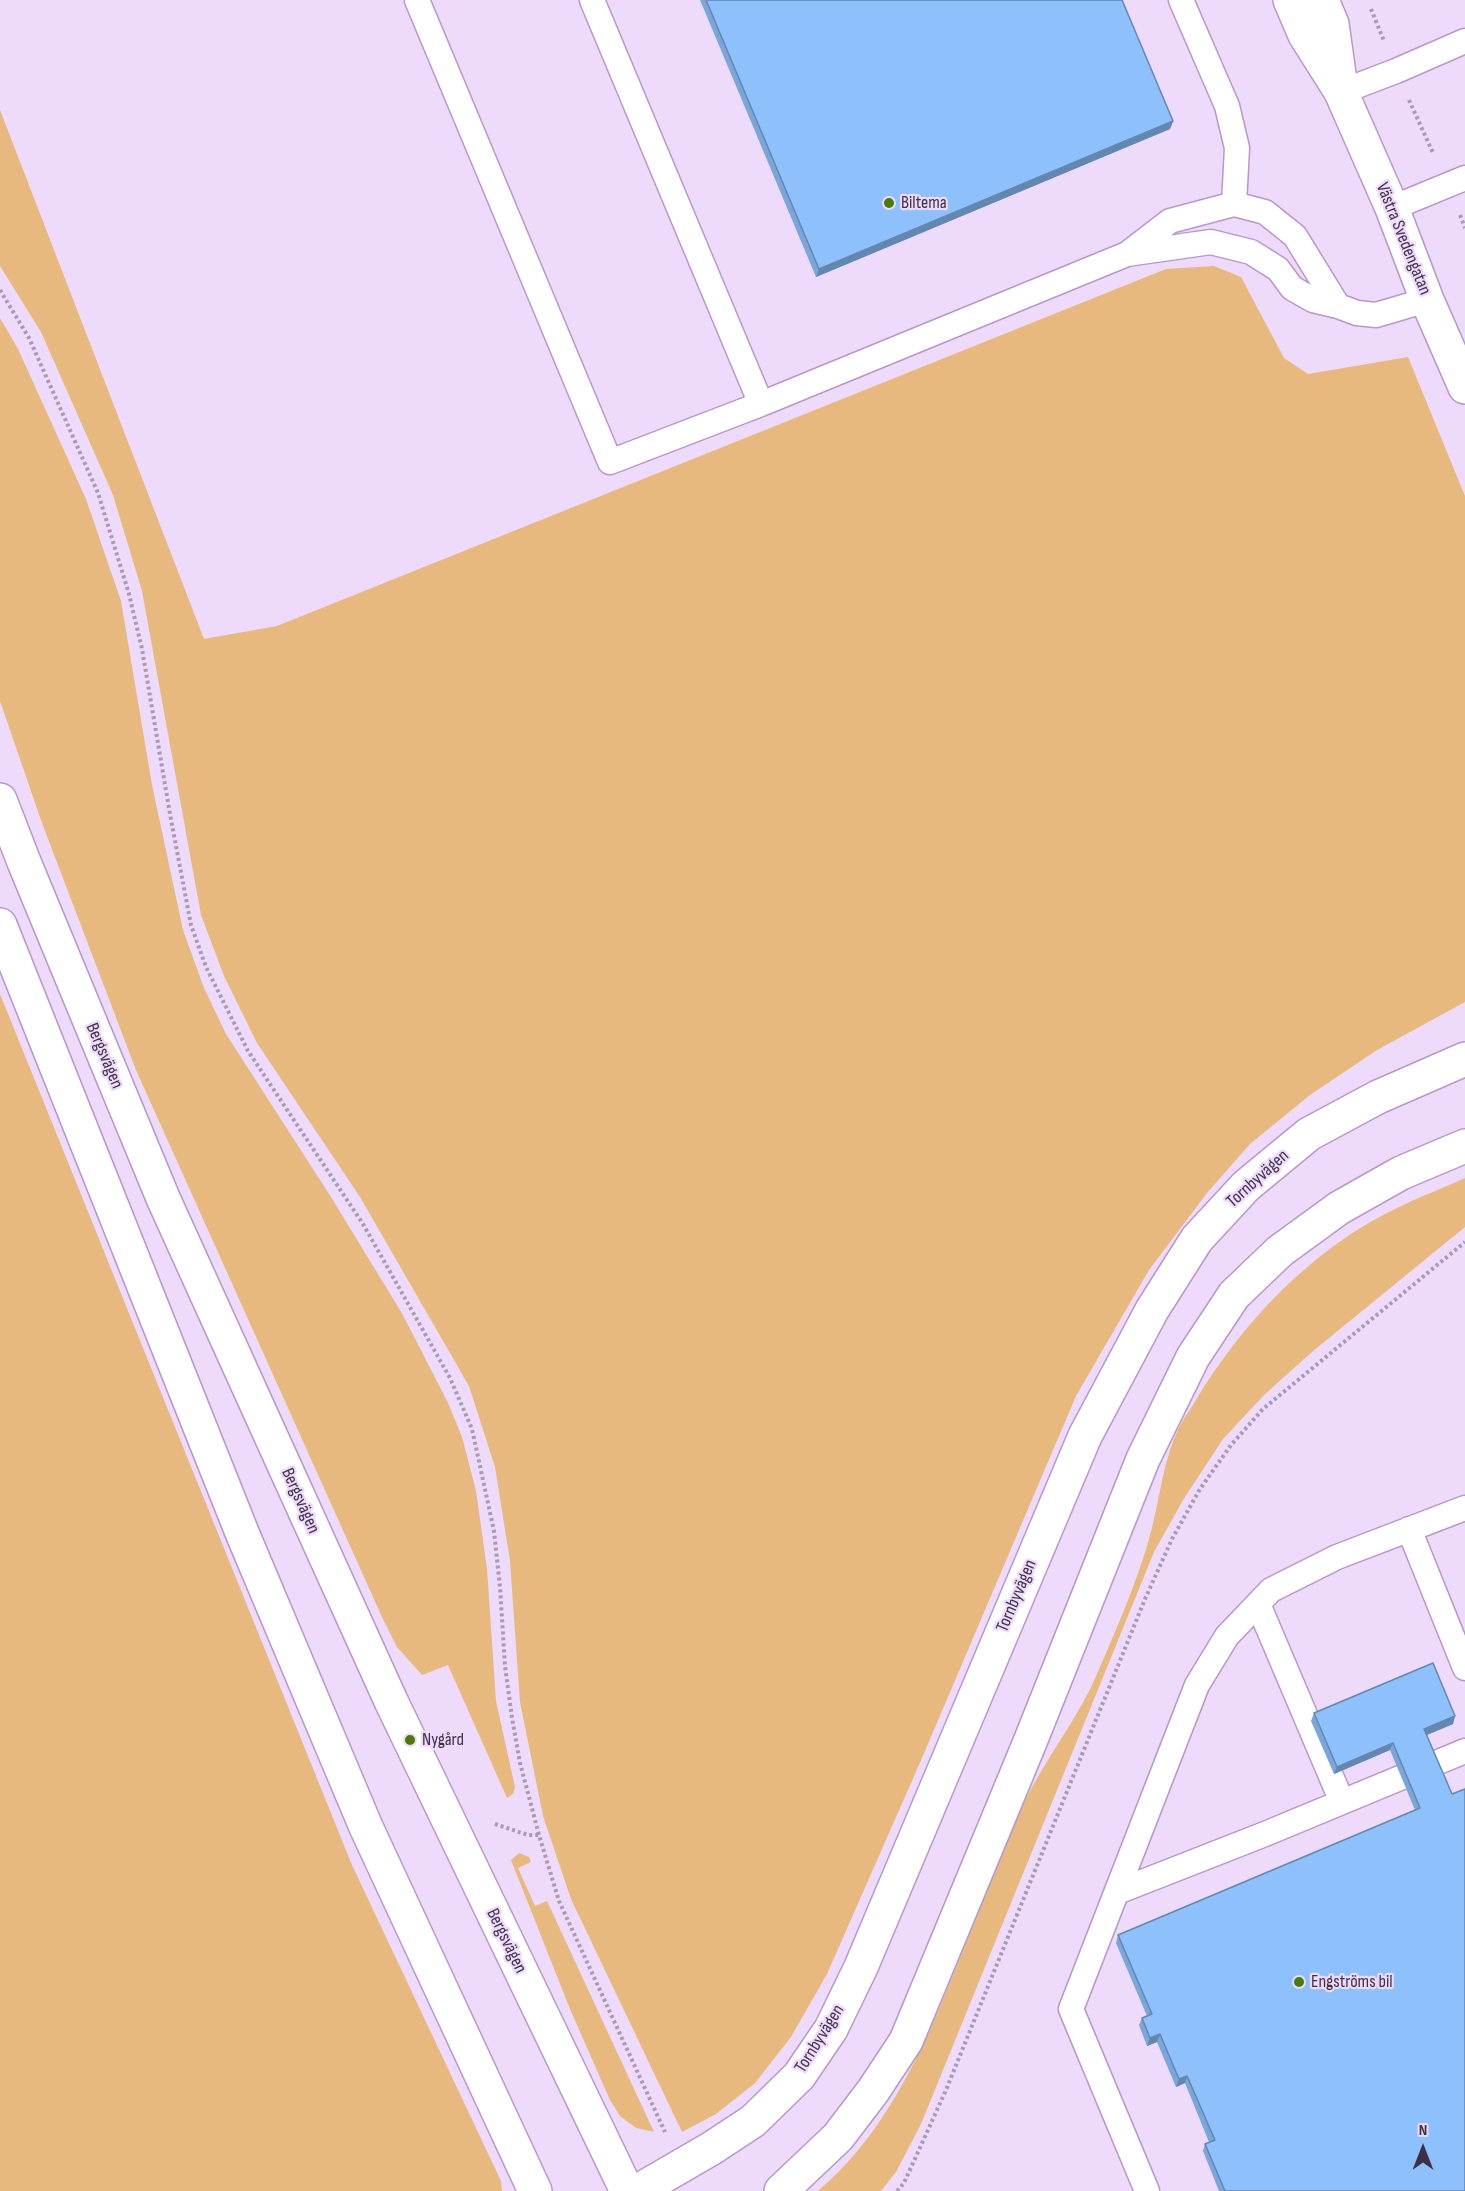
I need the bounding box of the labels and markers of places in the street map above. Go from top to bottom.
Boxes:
place label: Biltema [901,192,947,214]
marker: Biltema [882,196,896,210]
place label: Nygård [422,1729,464,1751]
marker: Nygård [403,1733,417,1747]
place label: Engströms bil [1311,1971,1393,1993]
marker: Engströms bil [1292,1975,1306,1989]

